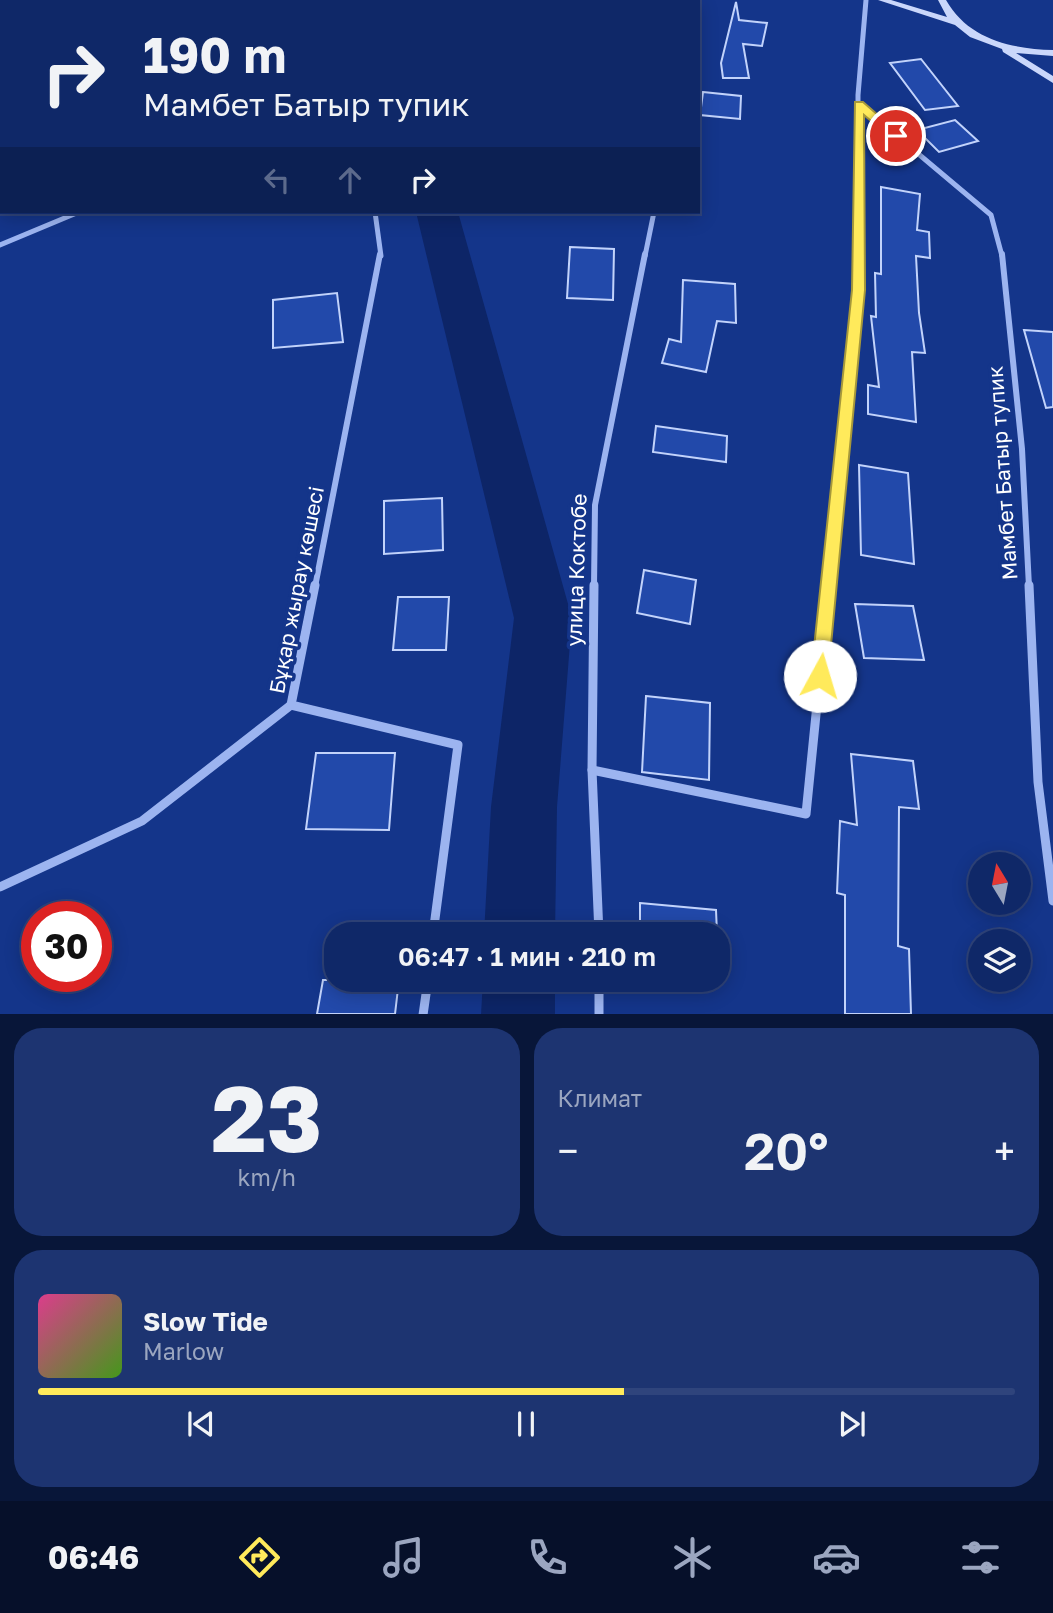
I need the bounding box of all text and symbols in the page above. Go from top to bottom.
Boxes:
text: 190 m [143,25,286,84]
icon: right [28,28,119,119]
text: Мамбет Батыр тупик [143,85,470,123]
pin [866,106,926,166]
icon: arrive [877,117,915,155]
icon: left [258,161,296,199]
icon: ahead [331,161,369,199]
icon: right [404,161,442,199]
street label: Мамбет Батыр тупик [982,365,1022,581]
street label: Бұқар жырау көшесі [263,484,329,696]
street label: улица Коктобе [560,493,592,647]
position arrow [783,639,857,713]
north arrow [968,852,1031,915]
map controls [968,852,1031,992]
speed limit sign: 30 [21,901,112,992]
button: layers [968,929,1031,992]
text: 06:47 · 1 мин · 210 m [398,941,656,972]
text: 23 [211,1063,322,1172]
text: Климат [558,1084,642,1112]
text: 20° [744,1119,829,1181]
text: − [558,1128,578,1173]
text: + [994,1128,1015,1173]
text: km/h [237,1163,296,1191]
text: Slow Tide [143,1306,268,1337]
text: Marlow [143,1337,224,1365]
icon: previous [182,1405,220,1443]
icon: pause [507,1405,545,1443]
icon: next [833,1405,871,1443]
icon: directions [235,1533,284,1582]
icon: music [379,1533,428,1582]
icon: phone [523,1533,572,1582]
icon: climate [668,1533,717,1582]
icon: car [812,1533,861,1582]
icon: filters [956,1533,1005,1582]
text: 06:46 [48,1538,139,1576]

